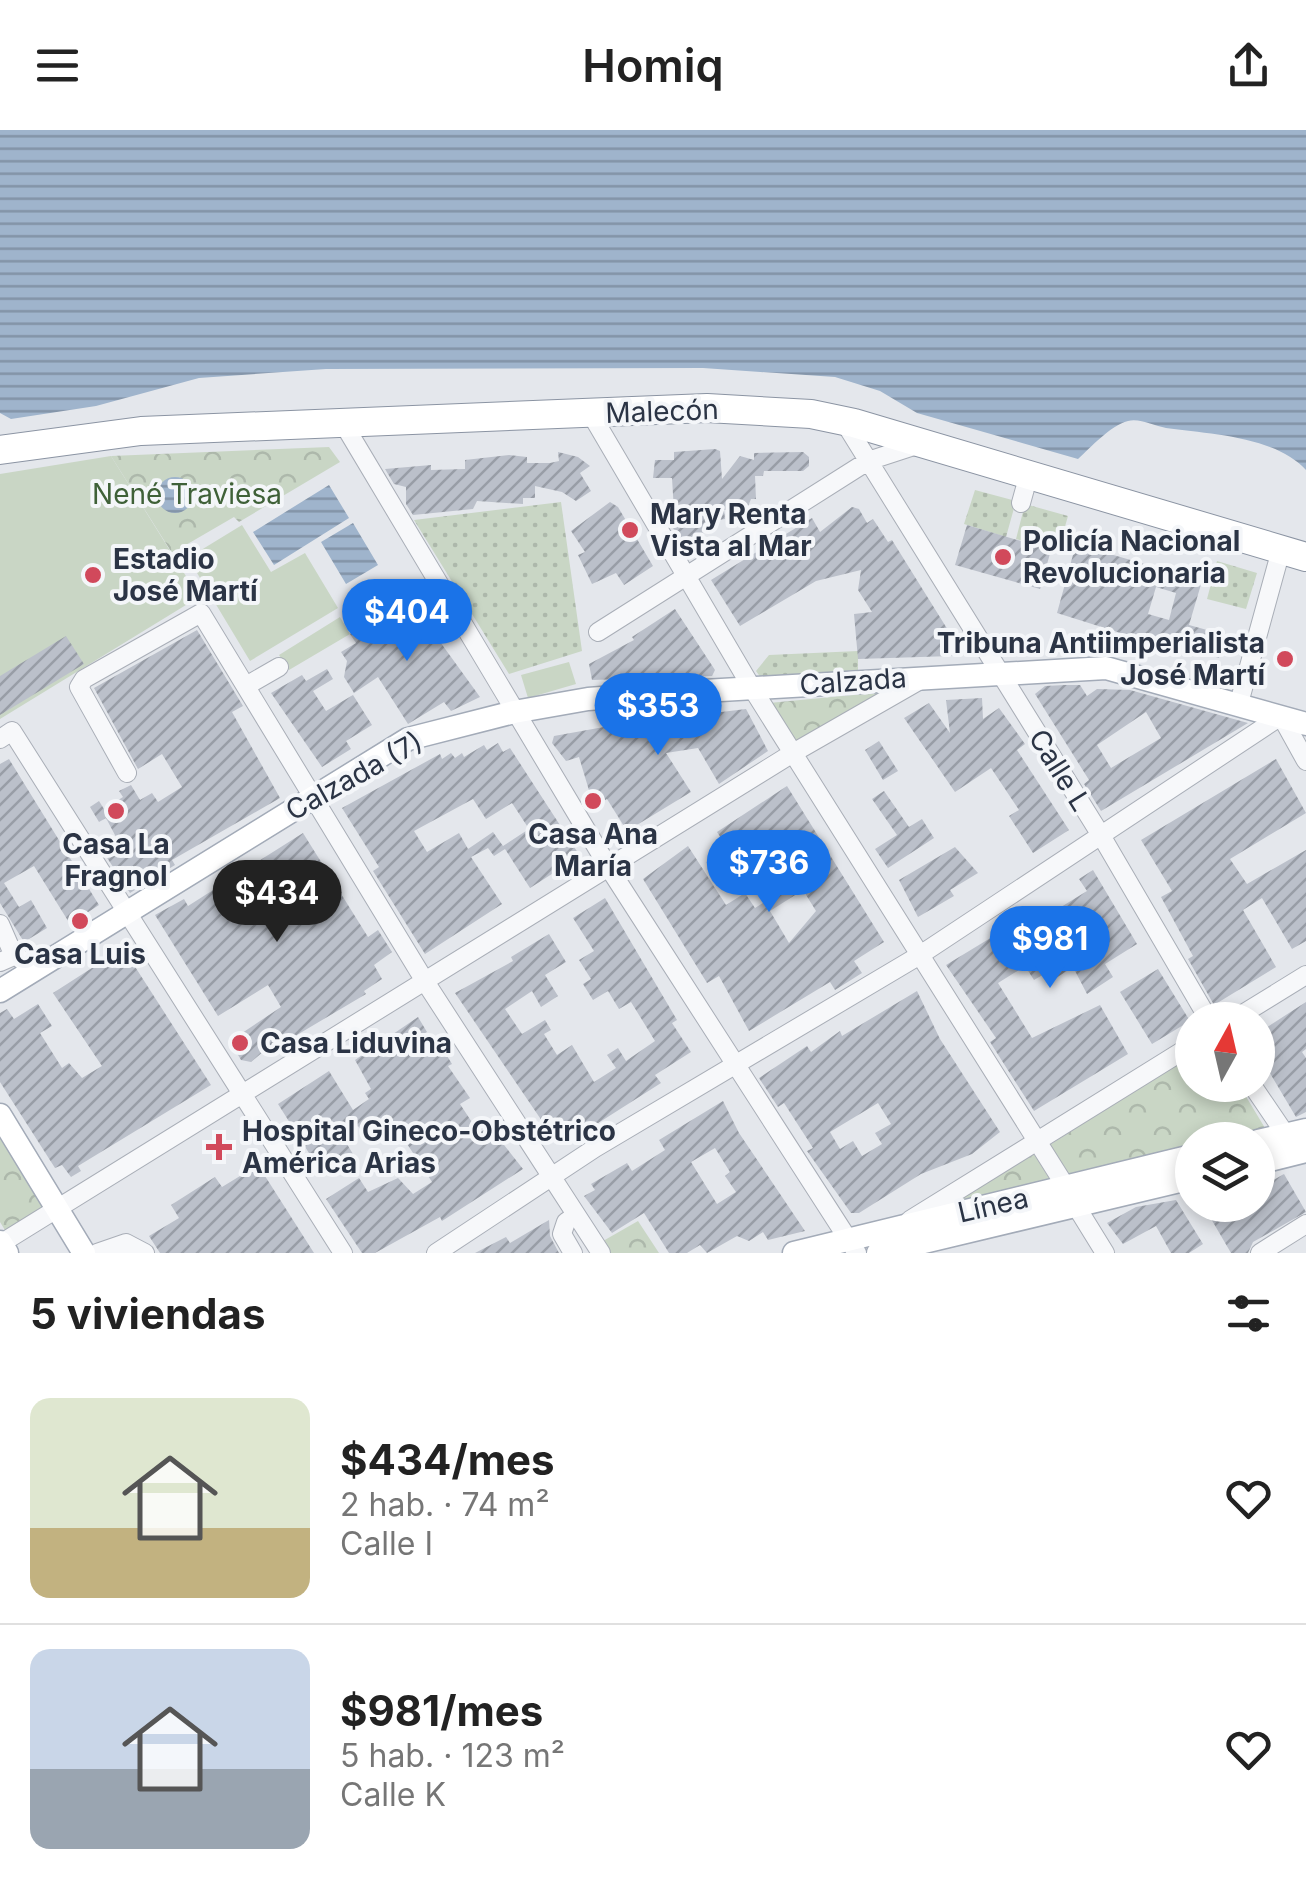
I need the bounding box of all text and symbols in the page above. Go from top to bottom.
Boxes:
icon: menu [30,38,85,93]
text: Homiq [582,38,724,93]
icon: share [1221,38,1276,93]
street label: Malecón [605,392,719,430]
park label: Nené Traviesa [92,477,282,511]
place label: Mary Renta Vista al Mar [650,497,812,563]
marker: Mary Renta Vista al Mar [619,519,641,541]
place label: Policía Nacional Revolucionaria [1023,524,1240,590]
place label: Estadio José Martí [113,542,258,608]
marker: Policía Nacional Revolucionaria [992,546,1014,568]
marker: Estadio José Martí [82,564,104,586]
pin: $404 [348,579,466,664]
text: $404 [364,592,450,631]
place label: Tribuna Antiimperialista José Martí [937,626,1265,692]
marker: Tribuna Antiimperialista José Martí [1274,648,1296,670]
street label: Calzada [798,660,908,702]
pin: $353 [599,673,717,758]
text: $353 [617,686,699,725]
street label: Calle L [1022,723,1098,817]
street label: Calzada (7) [280,724,428,828]
marker: Casa Ana María [582,790,604,812]
marker: Casa La Fragnol [105,800,127,822]
place label: Casa Ana María [528,817,658,883]
place label: Casa La Fragnol [62,827,170,893]
pin: $736 [710,830,828,915]
text: $736 [729,843,809,882]
pin: $434 [218,860,336,945]
text: $434 [235,873,319,912]
pin: $981 [991,906,1109,991]
marker: Casa Luis [69,910,91,932]
text: $981 [1012,919,1088,958]
place label: Casa Luis [14,937,146,971]
north arrow [1175,1002,1275,1102]
map controls [1175,1002,1275,1222]
place label: Casa Liduvina [260,1026,452,1060]
marker: Casa Liduvina [229,1032,251,1054]
place label: Hospital Gineco-Obstétrico América Arias [242,1114,616,1180]
button: layers [1175,1122,1275,1222]
marker: Hospital Gineco-Obstétrico América Arias [206,1134,232,1160]
street label: Línea [954,1180,1032,1230]
icon: filters [1221,1286,1276,1341]
text: 5 viviendas [30,1288,265,1339]
text: $434/mes [340,1434,555,1485]
icon: home [110,1438,230,1558]
icon: heart [1221,1471,1276,1526]
text: 2 hab. · 74 m² [340,1485,550,1524]
text: Calle I [340,1524,433,1563]
text: $981/mes [340,1685,543,1736]
icon: home [110,1689,230,1809]
icon: heart [1221,1722,1276,1777]
text: 5 hab. · 123 m² [340,1736,565,1775]
text: Calle K [340,1775,446,1814]

